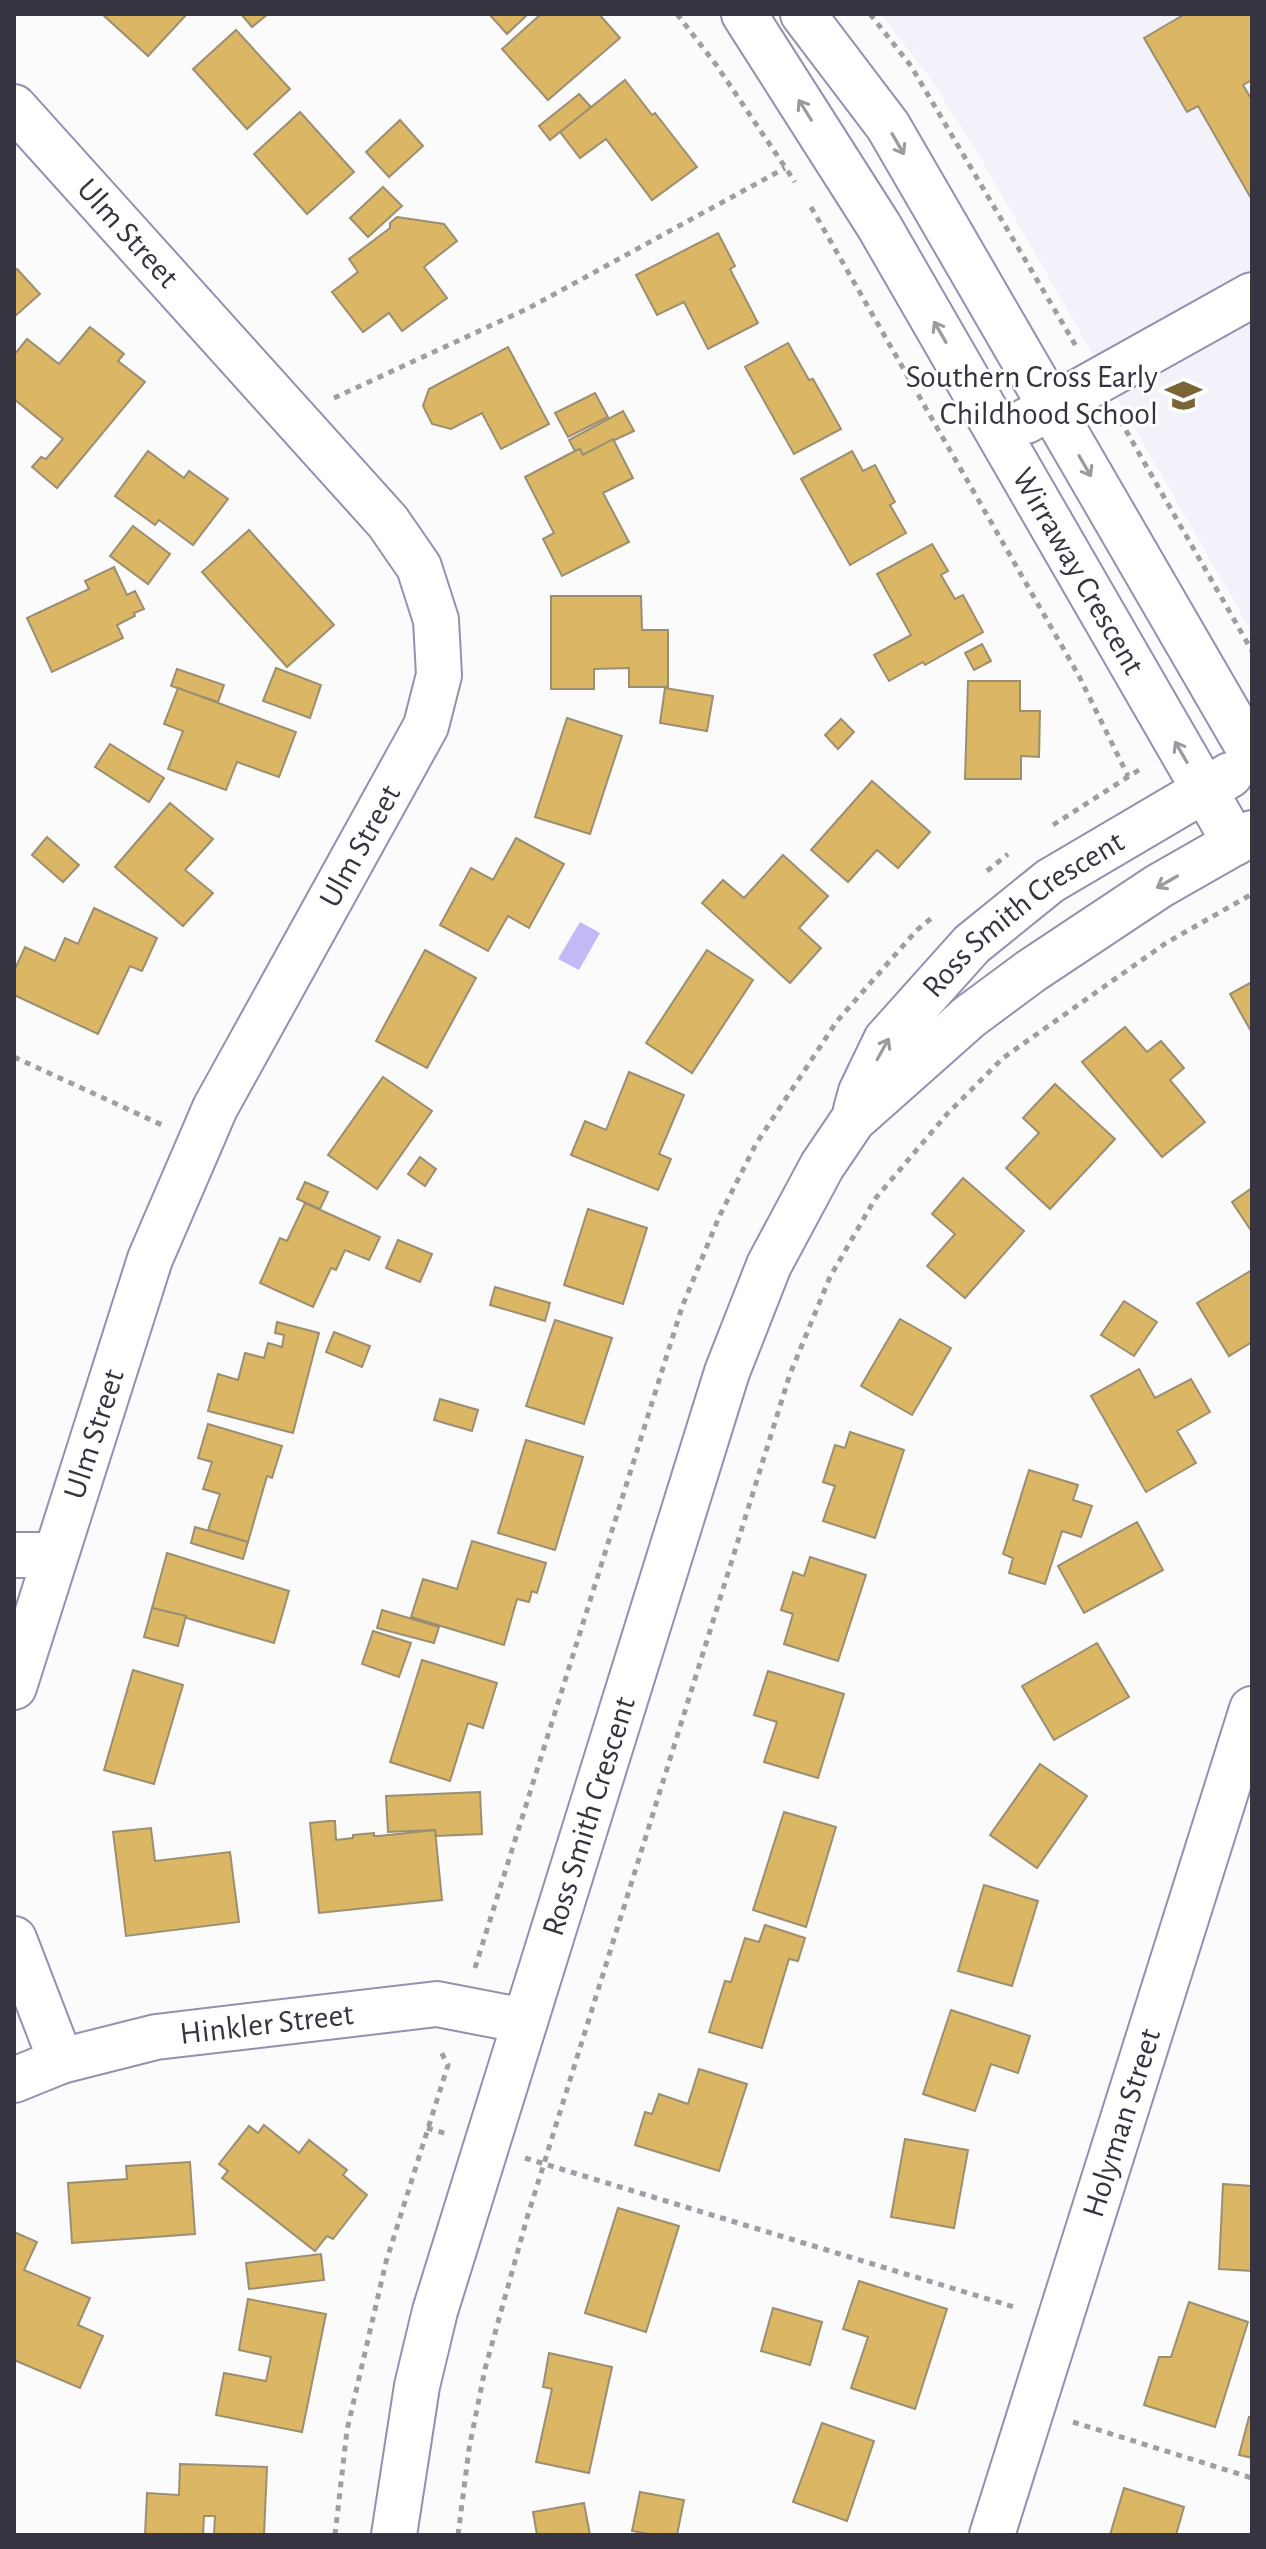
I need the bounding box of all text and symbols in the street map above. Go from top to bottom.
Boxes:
one-way arrow [797,99,813,122]
one-way arrow [891,133,907,156]
street label: Ulm Street [71,173,185,294]
one-way arrow [932,321,948,344]
place label: Southern Cross Early Childhood School [906,361,1158,430]
school or university icon: Southern Cross Early Childhood School [1165,376,1203,414]
one-way arrow [1078,454,1093,478]
street label: Wirraway Crescent [1006,463,1150,680]
one-way arrow [1173,740,1188,764]
street label: Ulm Street [313,780,407,912]
street label: Ross Smith Crescent [916,825,1129,1003]
one-way arrow [1156,874,1179,890]
one-way arrow [875,1037,891,1061]
street label: Ulm Street [58,1365,130,1503]
street label: Ross Smith Crescent [537,1693,641,1940]
street label: Hinkler Street [178,1998,355,2050]
street label: Holyman Street [1077,2025,1166,2221]

